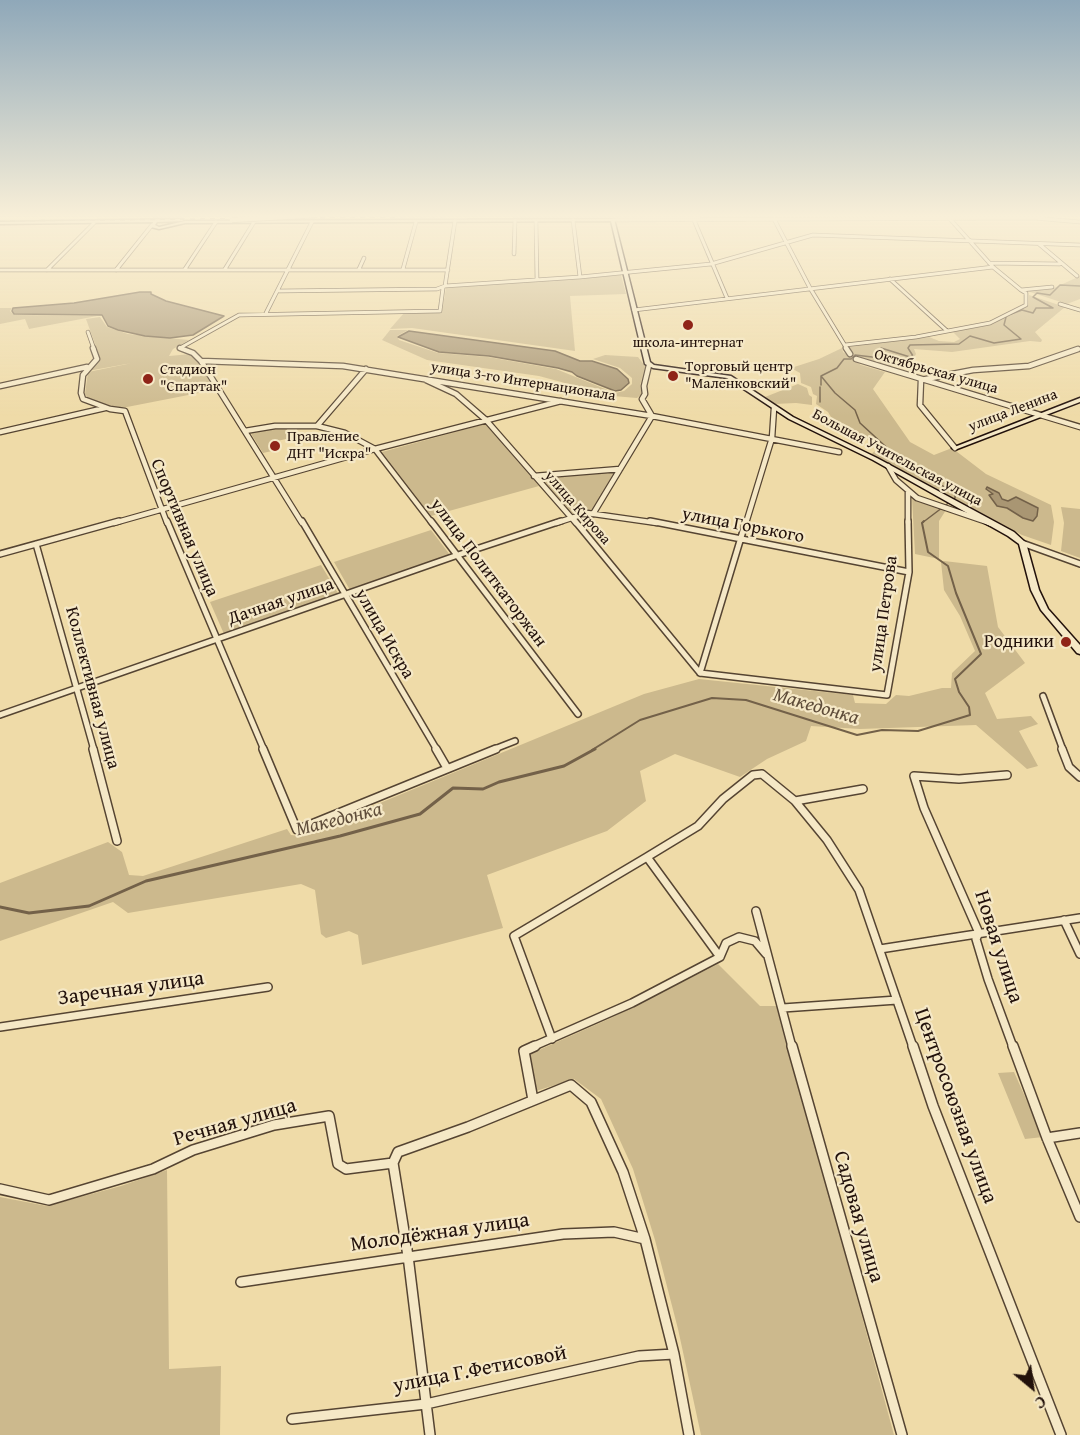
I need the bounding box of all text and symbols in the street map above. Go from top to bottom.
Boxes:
marker: школа-интернат [681,318,695,332]
place label: школа-интернат [633,334,743,352]
street label: Октябрьская улица [872,346,1000,398]
street label: улица 3-го Интернационала [429,358,617,406]
place label: Торговый центр "Маленковский" [685,358,796,393]
place label: Стадион "Спартак" [160,361,227,396]
marker: Торговый центр "Маленковский" [666,369,680,383]
marker: Стадион "Спартак" [141,372,155,386]
street label: улица Ленина [966,386,1060,436]
street label: Большая Учительская улица [809,406,985,510]
place label: Правление ДНТ "Искра" [287,428,371,463]
marker: Правление ДНТ "Искра" [268,439,282,453]
street label: Спортивная улица [145,456,223,600]
street label: улица Кирова [540,467,614,549]
street label: улица Политкаторжан [425,494,551,652]
street label: улица Горького [680,504,806,548]
street label: улица Петрова [865,554,903,674]
street label: Дачная улица [225,574,337,630]
street label: улица Искра [350,585,418,683]
street label: Коллективная улица [60,605,124,771]
place label: Родники [984,631,1054,653]
marker: Родники [1059,635,1073,649]
water label: Македонка [770,683,862,731]
water label: Македонка [293,798,385,842]
street label: Новая улица [968,888,1028,1006]
street label: Заречная улица [56,966,206,1012]
street label: Центросоюзная улица [908,1005,1002,1207]
street label: Речная улица [171,1093,299,1153]
street label: Садовая улица [827,1148,889,1286]
street label: Молодёжная улица [349,1208,531,1258]
street label: улица Г.Фетисовой [391,1341,569,1399]
north arrow [1002,1357,1062,1417]
text: С [1031,1390,1051,1415]

